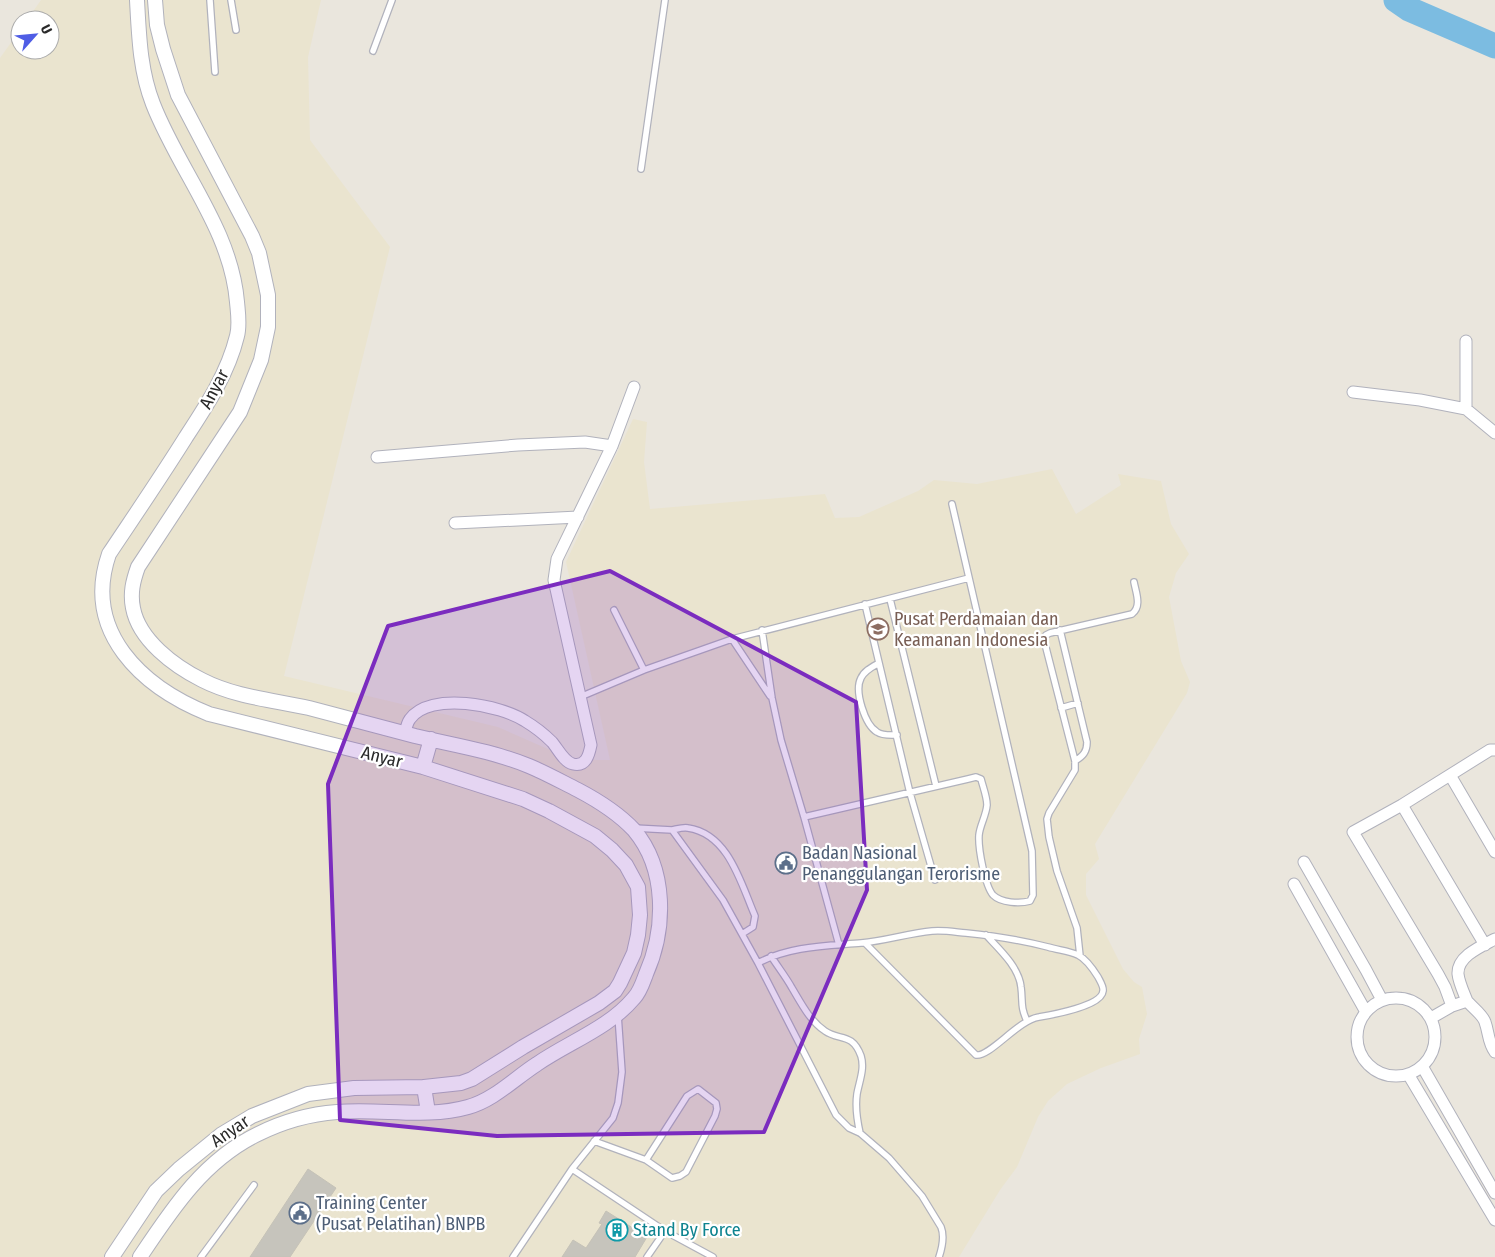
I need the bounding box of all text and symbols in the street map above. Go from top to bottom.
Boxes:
north arrow [10,10,60,60]
text: U [37,22,56,37]
street label: Anyar [194,365,234,413]
place label: Pusat Perdamaian dan Keamanan Indonesia [894,608,1059,651]
school or university icon: Pusat Perdamaian dan Keamanan Indonesia [866,617,890,641]
street label: Anyar [359,741,406,773]
place label: Badan Nasional Penanggulangan Terorisme [802,842,1000,885]
public building icon: Badan Nasional Penanggulangan Terorisme [774,851,798,875]
street label: Anyar [207,1110,254,1152]
place label: Training Center (Pusat Pelatihan) BNPB [316,1192,485,1235]
public building icon: Training Center (Pusat Pelatihan) BNPB [288,1201,312,1225]
building icon: Stand By Force [605,1218,629,1242]
place label: Stand By Force [633,1219,741,1241]

